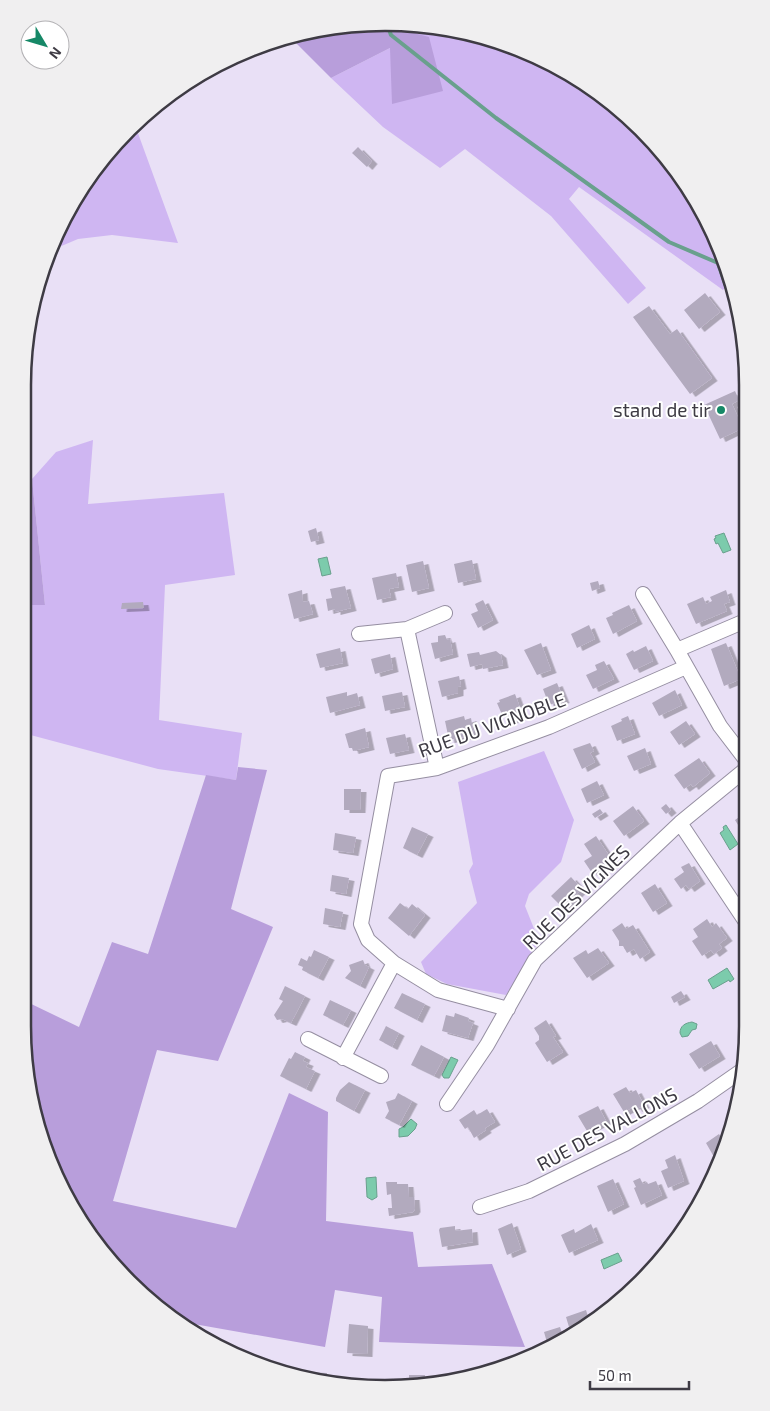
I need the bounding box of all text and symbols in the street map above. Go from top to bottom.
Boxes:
north arrow [20,20,70,70]
text: N [46,44,65,63]
place label: stand de tir [613,398,711,421]
marker: stand de tir [715,404,727,416]
street label: RUE DU VIGNOBLE [415,687,569,762]
street label: RUE DES VIGNES [517,840,634,954]
street label: RUE DES VALLONS [533,1082,681,1175]
scale bar [590,1358,689,1390]
text: 50 m [598,1366,632,1384]

